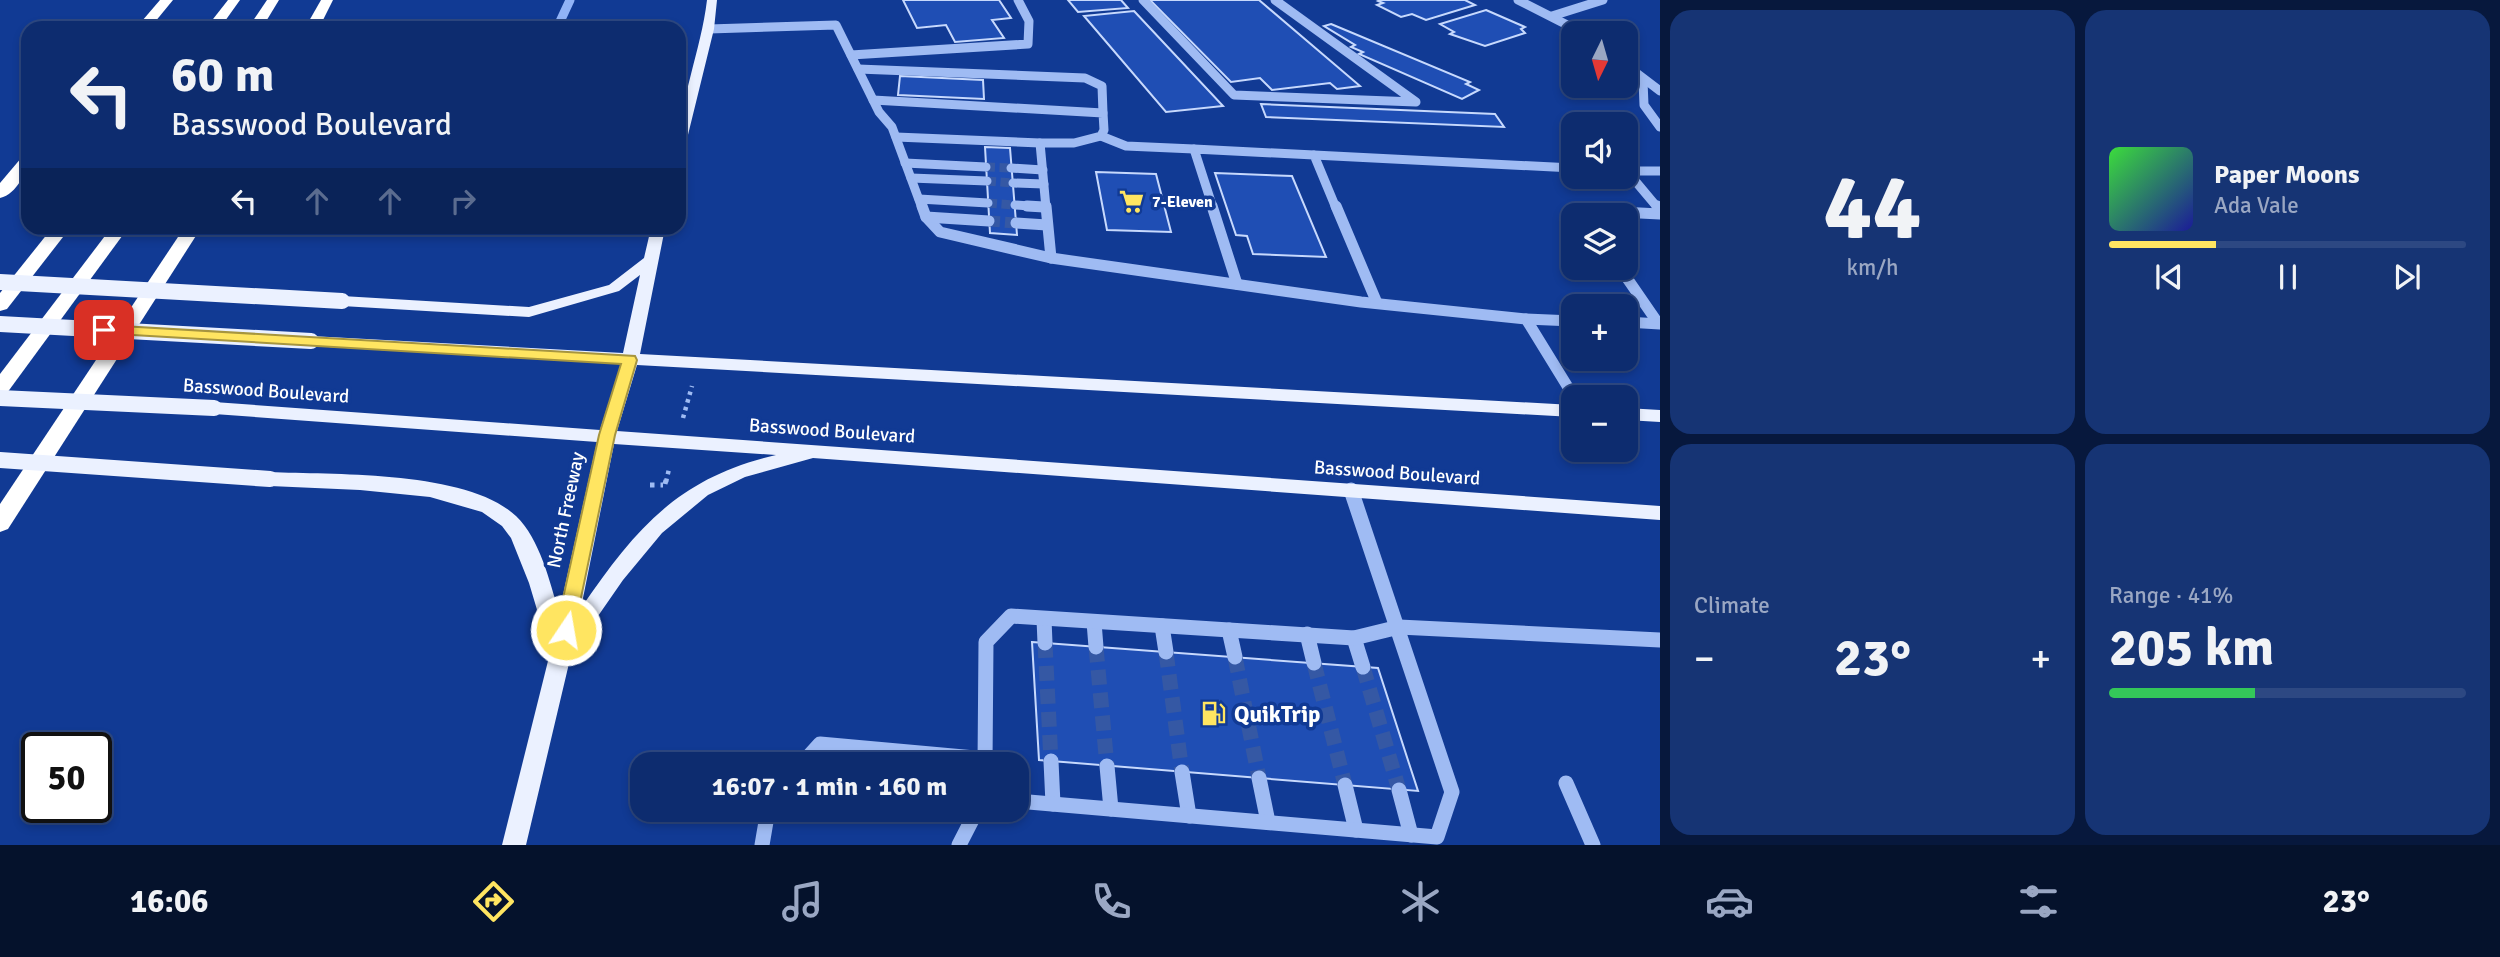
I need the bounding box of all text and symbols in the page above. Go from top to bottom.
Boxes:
north arrow [1561,21,1638,98]
map controls [1561,21,1638,462]
text: 60 m [171,45,274,105]
icon: left [56,49,147,140]
text: Basswood Boulevard [171,105,452,144]
button: sound [1561,112,1638,189]
text: 44 [1823,151,1922,264]
text: Paper Moons [2214,159,2360,191]
icon: left [225,182,263,220]
icon: ahead [298,182,336,220]
icon: ahead [371,182,409,220]
icon: right [444,182,482,220]
supermarket icon: 7-Eleven [1118,188,1146,216]
text: Ada Vale [2214,191,2299,220]
place label: 7-Eleven [1152,192,1213,212]
button: layers [1561,203,1638,280]
text: km/h [1846,253,1899,282]
icon: previous [2150,258,2188,296]
icon: pause [2269,258,2307,296]
icon: next [2388,258,2426,296]
button: + [1561,294,1638,371]
pin [74,300,134,360]
icon: arrive [85,311,123,349]
street label: Basswood Boulevard [182,373,350,409]
button: − [1561,385,1638,462]
street label: Basswood Boulevard [748,413,916,449]
street label: North Freeway [542,450,590,570]
street label: Basswood Boulevard [1313,455,1481,491]
text: Range · 41% [2109,581,2233,610]
text: Climate [1694,591,1770,620]
position arrow [529,593,603,667]
text: 205 km [2109,616,2274,680]
text: 23° [1834,626,1911,690]
text: − [1694,635,1715,682]
text: + [2030,635,2051,682]
fuel station icon: QuikTrip [1200,700,1228,728]
place label: QuikTrip [1234,700,1320,729]
speed limit sign: 50 [21,732,112,823]
text: 16:07 · 1 min · 160 m [712,771,947,803]
icon: directions [469,877,518,926]
icon: music [778,877,827,926]
icon: phone [1087,877,1136,926]
icon: climate [1396,877,1445,926]
icon: car [1705,877,1754,926]
icon: filters [2014,877,2063,926]
text: 16:06 [130,882,209,921]
text: 23° [2323,882,2370,921]

